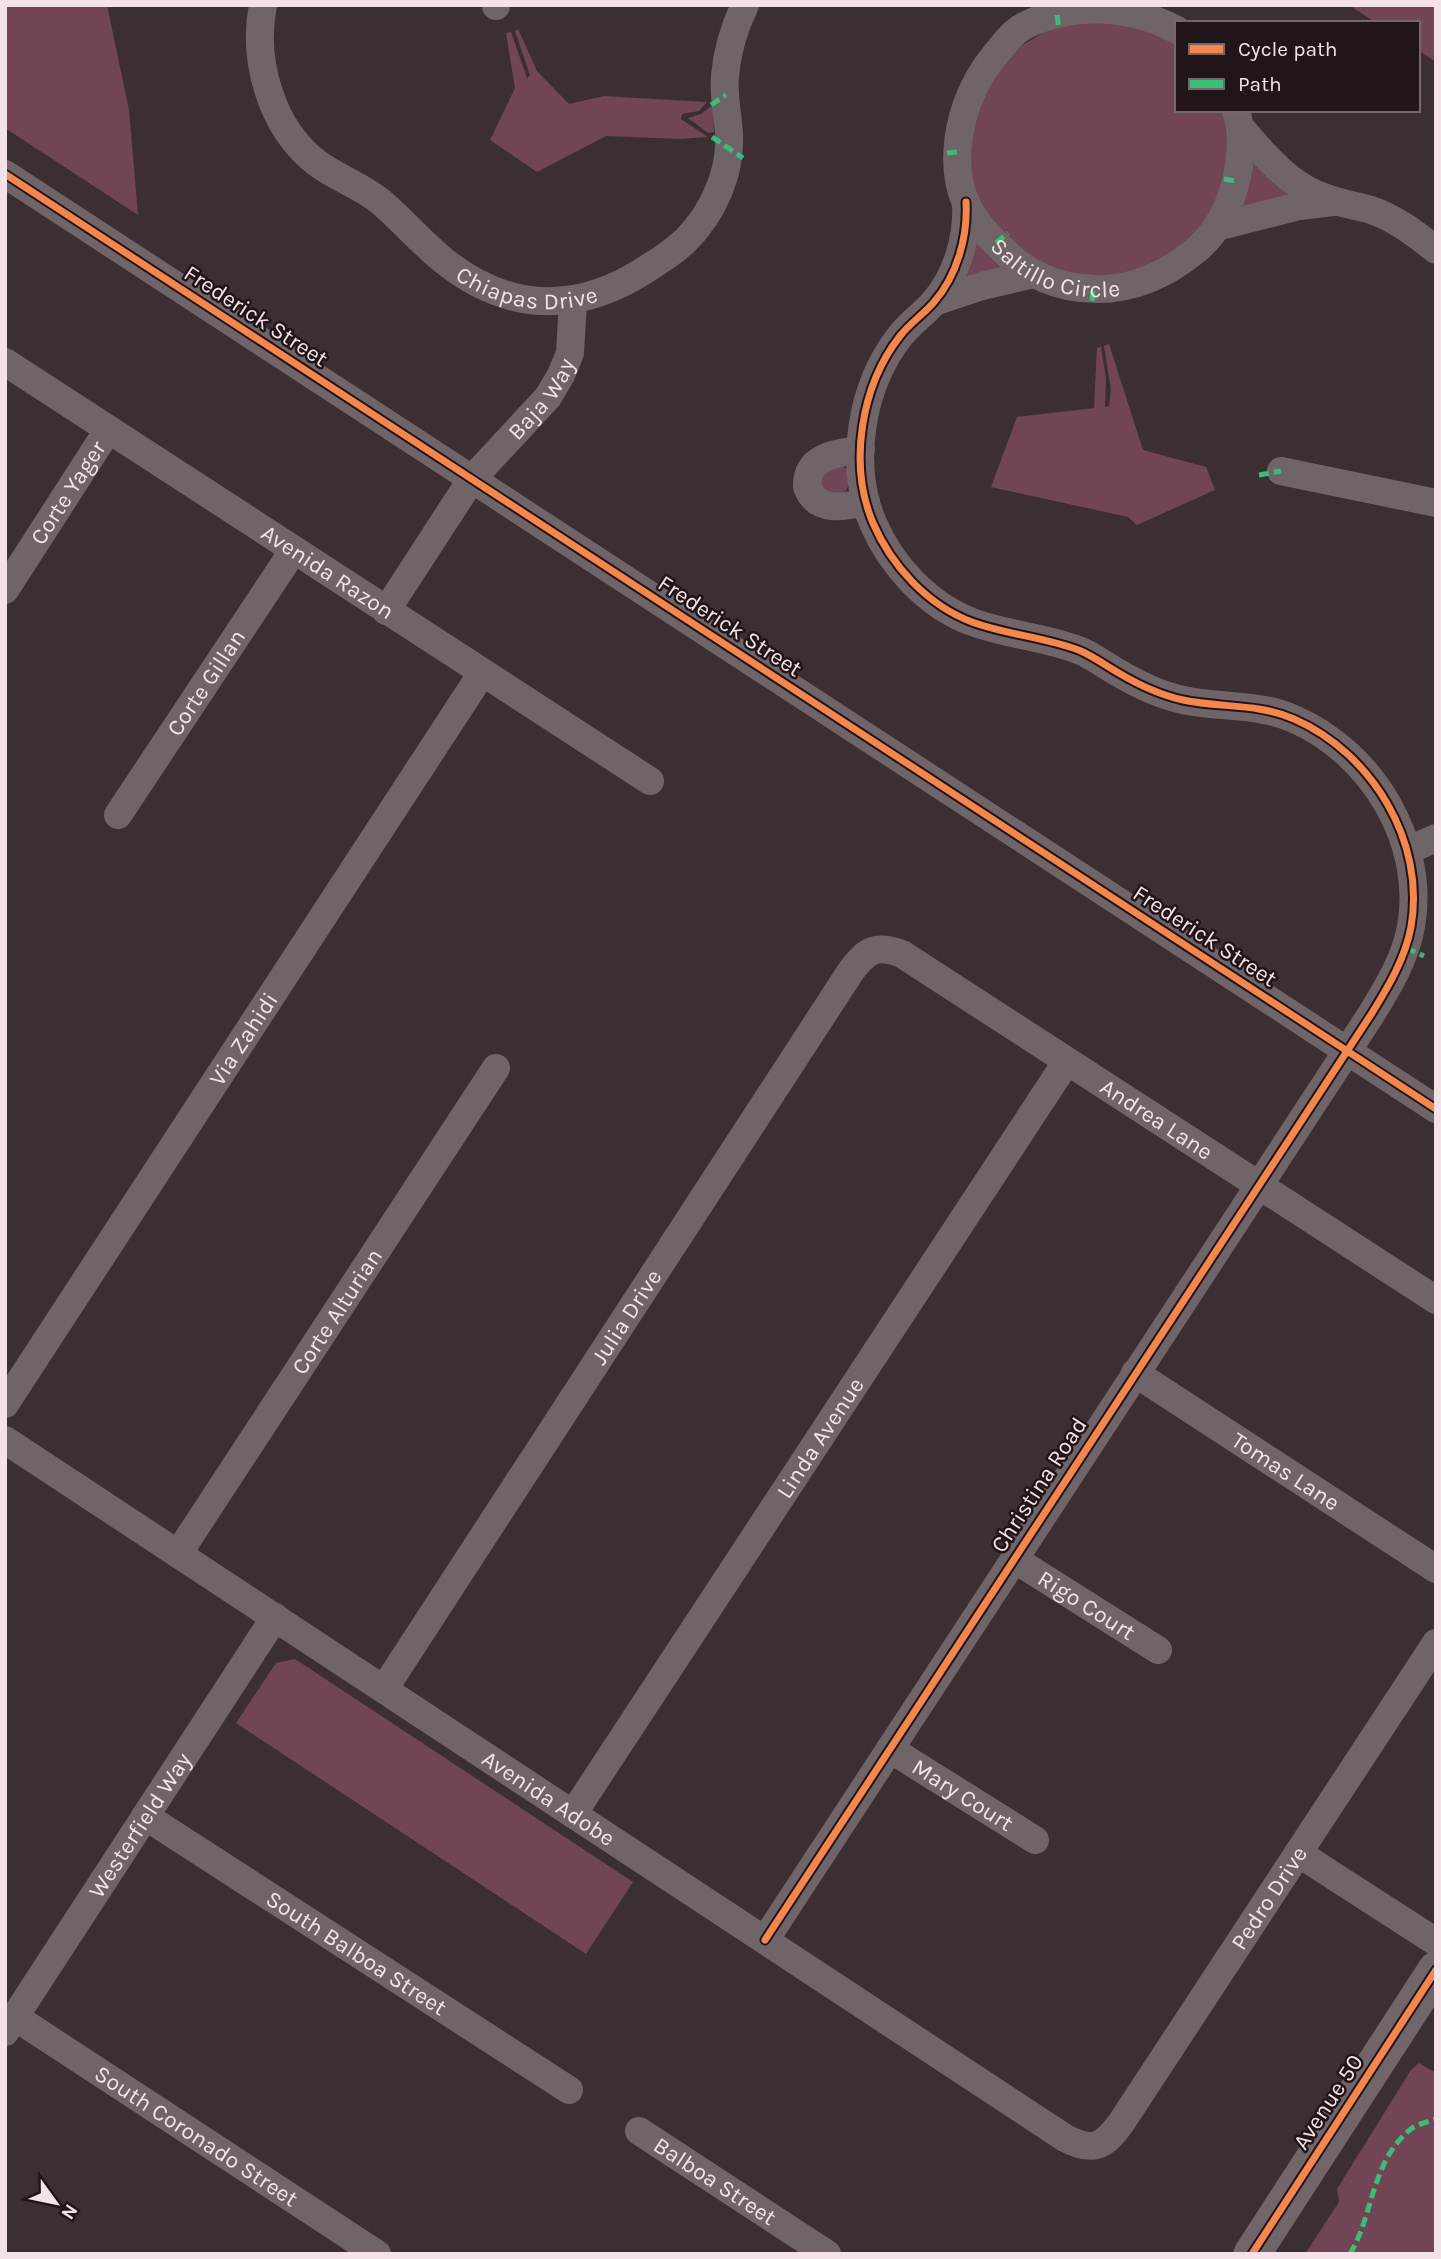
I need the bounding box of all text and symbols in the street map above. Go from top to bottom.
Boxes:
legend [1175,21,1420,112]
text: Cycle path [1238,37,1338,61]
text: Path [1238,72,1282,96]
street label: Saltillo Circle [985,232,1121,303]
street label: Frederick Street [179,259,333,373]
street label: Chiapas Drive [451,260,600,315]
street label: Baja Way [502,354,580,445]
street label: Corte Yager [25,435,111,549]
street label: Avenida Razon [256,519,399,625]
street label: Frederick Street [653,569,807,683]
street label: Corte Gillan [161,624,251,741]
street label: Frederick Street [1128,879,1282,993]
street label: Via Zahidi [203,987,283,1090]
street label: Andrea Lane [1096,1073,1218,1165]
street label: Corte Alturian [286,1243,388,1379]
street label: Julia Drive [585,1264,667,1370]
street label: Linda Avenue [770,1372,869,1503]
street label: Christina Road [985,1412,1093,1558]
street label: Tomas Lane [1227,1426,1345,1516]
street label: Rigo Court [1033,1564,1141,1646]
street label: Avenida Adobe [477,1745,620,1852]
street label: Westerfield Way [83,1747,197,1903]
street label: Mary Court [907,1753,1019,1837]
street label: Pedro Drive [1225,1841,1312,1955]
street label: South Balboa Street [261,1885,452,2021]
street label: Avenue 50 [1287,2049,1369,2155]
street label: South Coronado Street [90,2060,304,2212]
street label: Balboa Street [649,2131,782,2231]
north arrow [21,2168,91,2238]
text: N [56,2200,82,2223]

